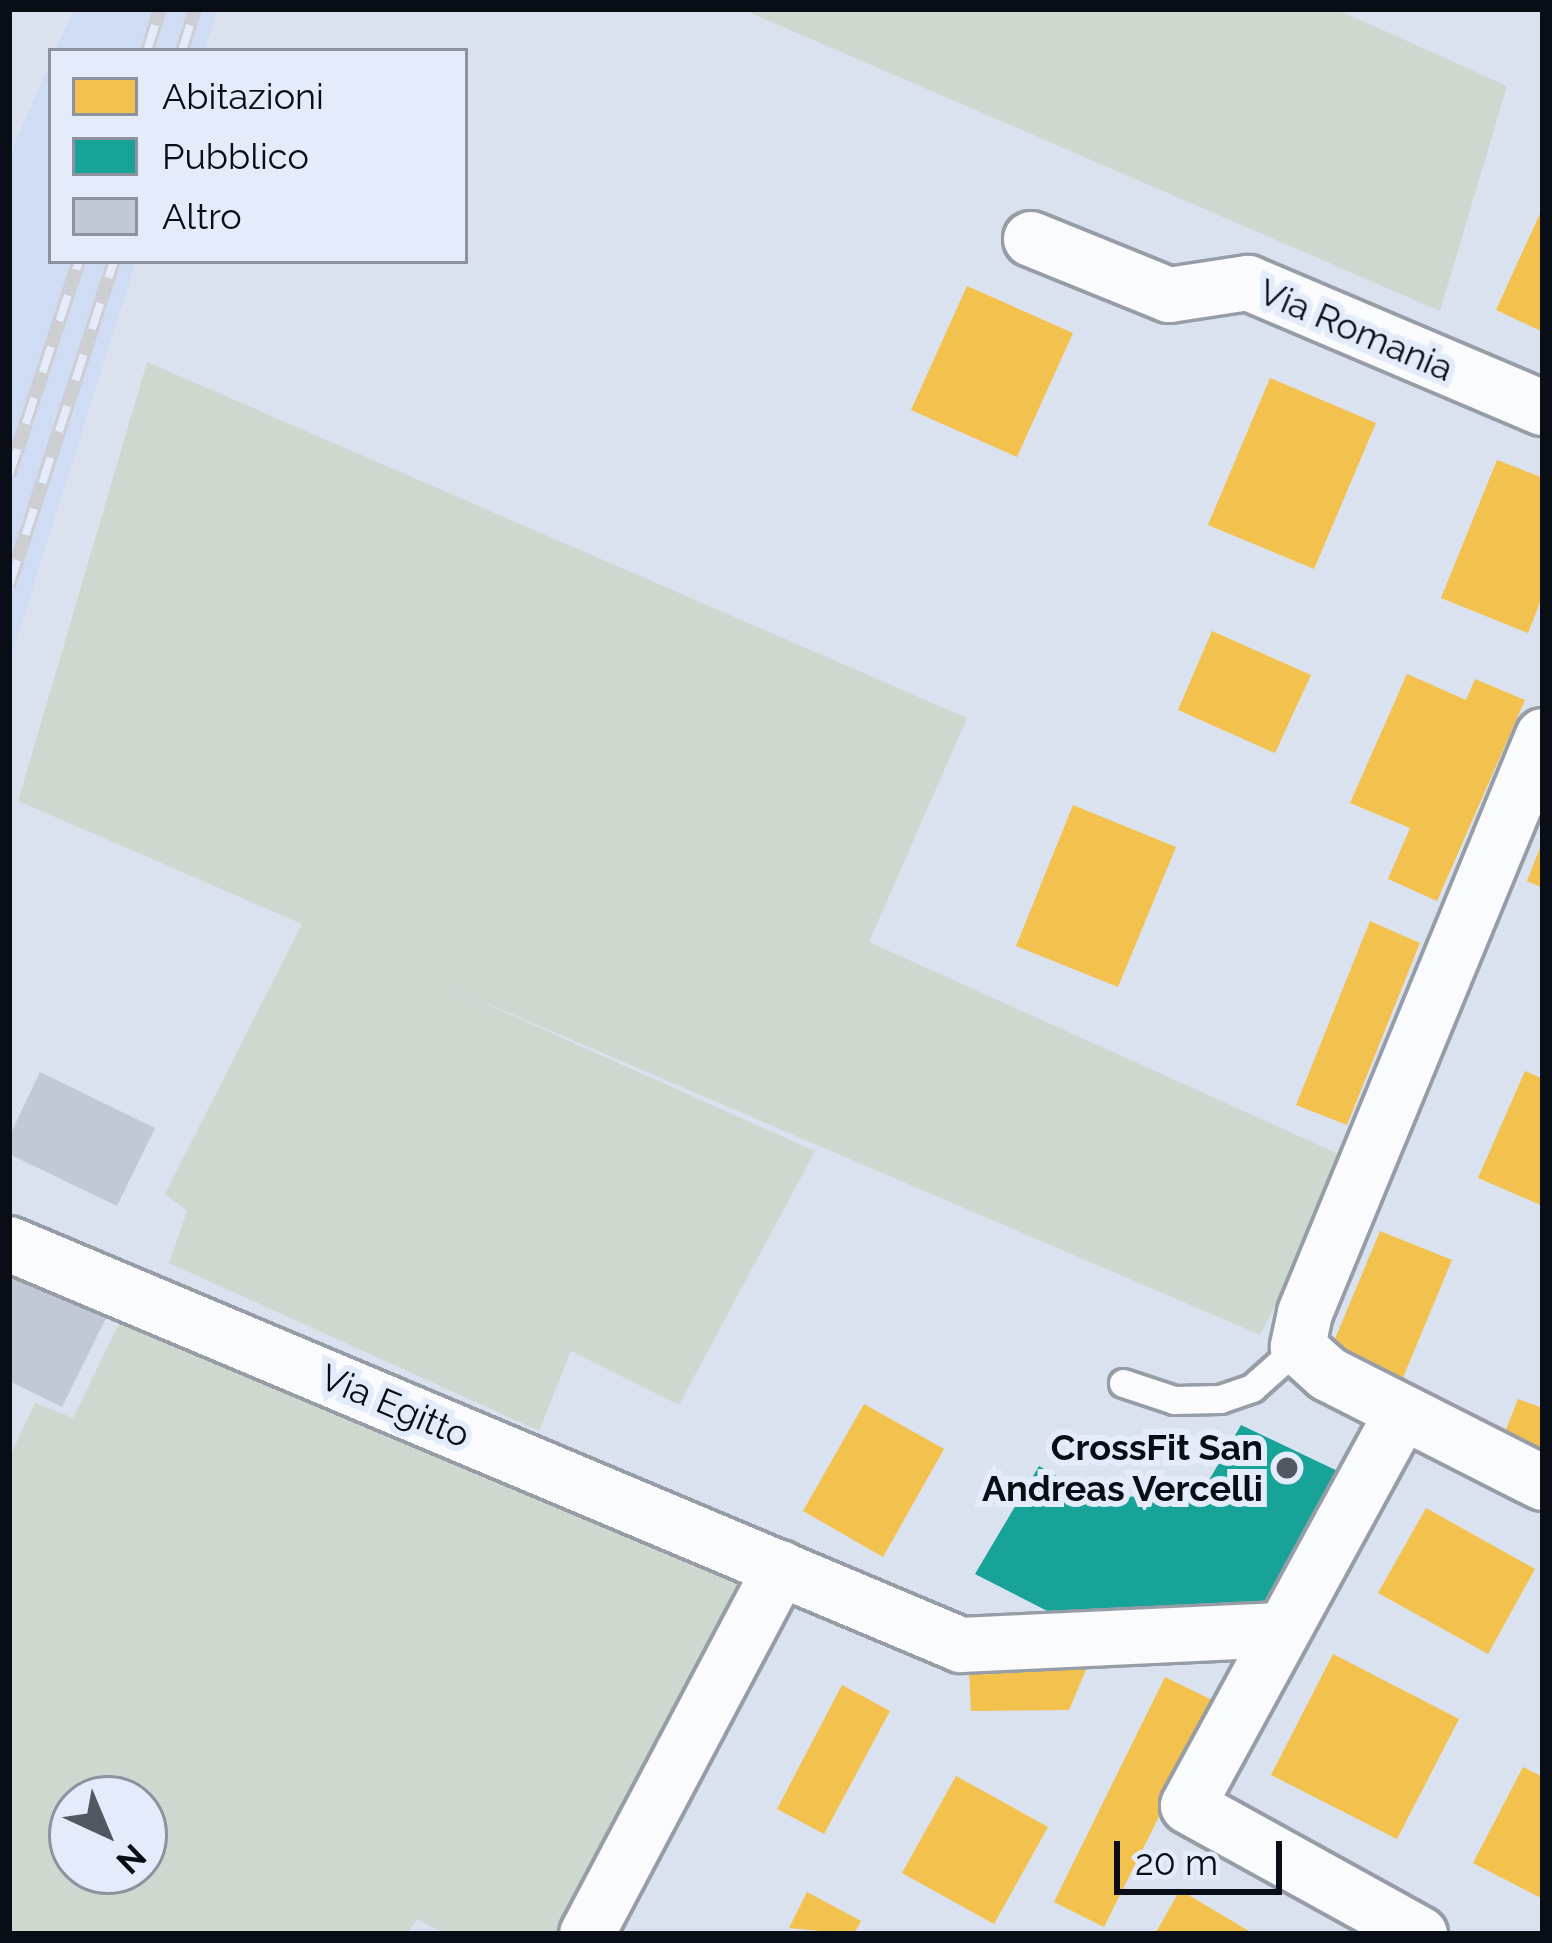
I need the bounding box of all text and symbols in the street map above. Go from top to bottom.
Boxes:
legend [48,48,468,264]
text: Abitazioni [162,75,324,117]
text: Pubblico [162,135,309,177]
text: Altro [162,195,242,237]
street label: Via Romania [1252,270,1460,390]
street label: Via Egitto [314,1355,476,1457]
place label: CrossFit San Andreas Vercelli [981,1425,1263,1510]
marker: CrossFit San Andreas Vercelli [1274,1455,1300,1481]
north arrow [48,1775,168,1895]
scale bar [1120,1817,1288,1891]
text: N [109,1836,154,1882]
text: 20 m [1135,1841,1218,1883]

